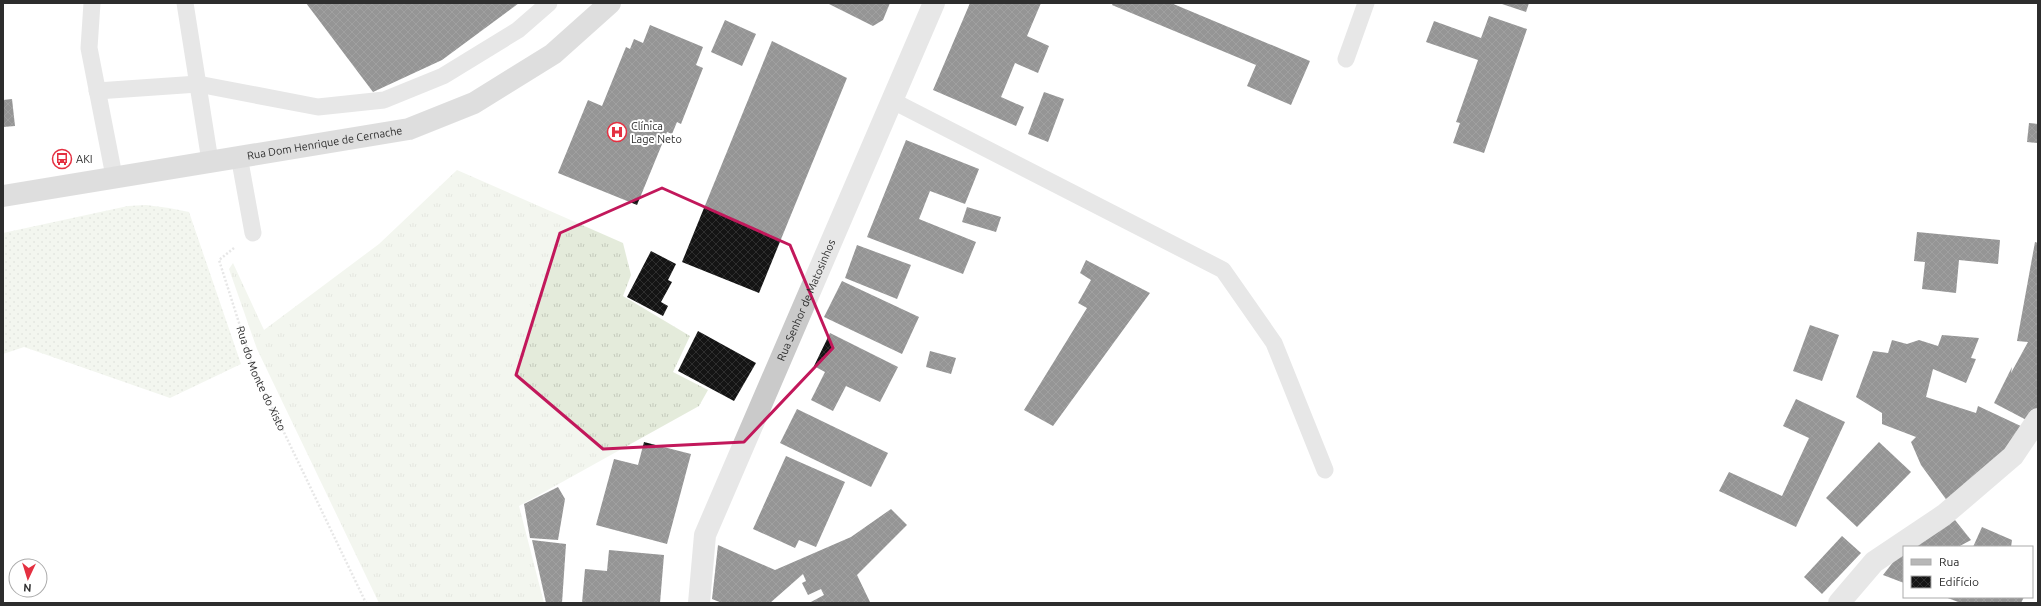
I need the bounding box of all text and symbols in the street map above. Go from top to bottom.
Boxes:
place label: Clínica Lage Neto [631,120,682,145]
hospital icon: Clínica Lage Neto [606,121,628,143]
street label: Rua Dom Henrique de Cernache [246,124,403,162]
bus stop icon: AKI [51,148,73,170]
place label: AKI [76,153,93,165]
street label: Rua Senhor de Matosinhos [775,237,838,363]
street label: Rua do Monte do Xisto [234,325,288,433]
legend [1903,546,2033,598]
text: Rua [1939,555,1960,568]
north arrow [8,558,48,598]
text: Edifício [1939,575,1979,588]
text: N [23,582,32,594]

